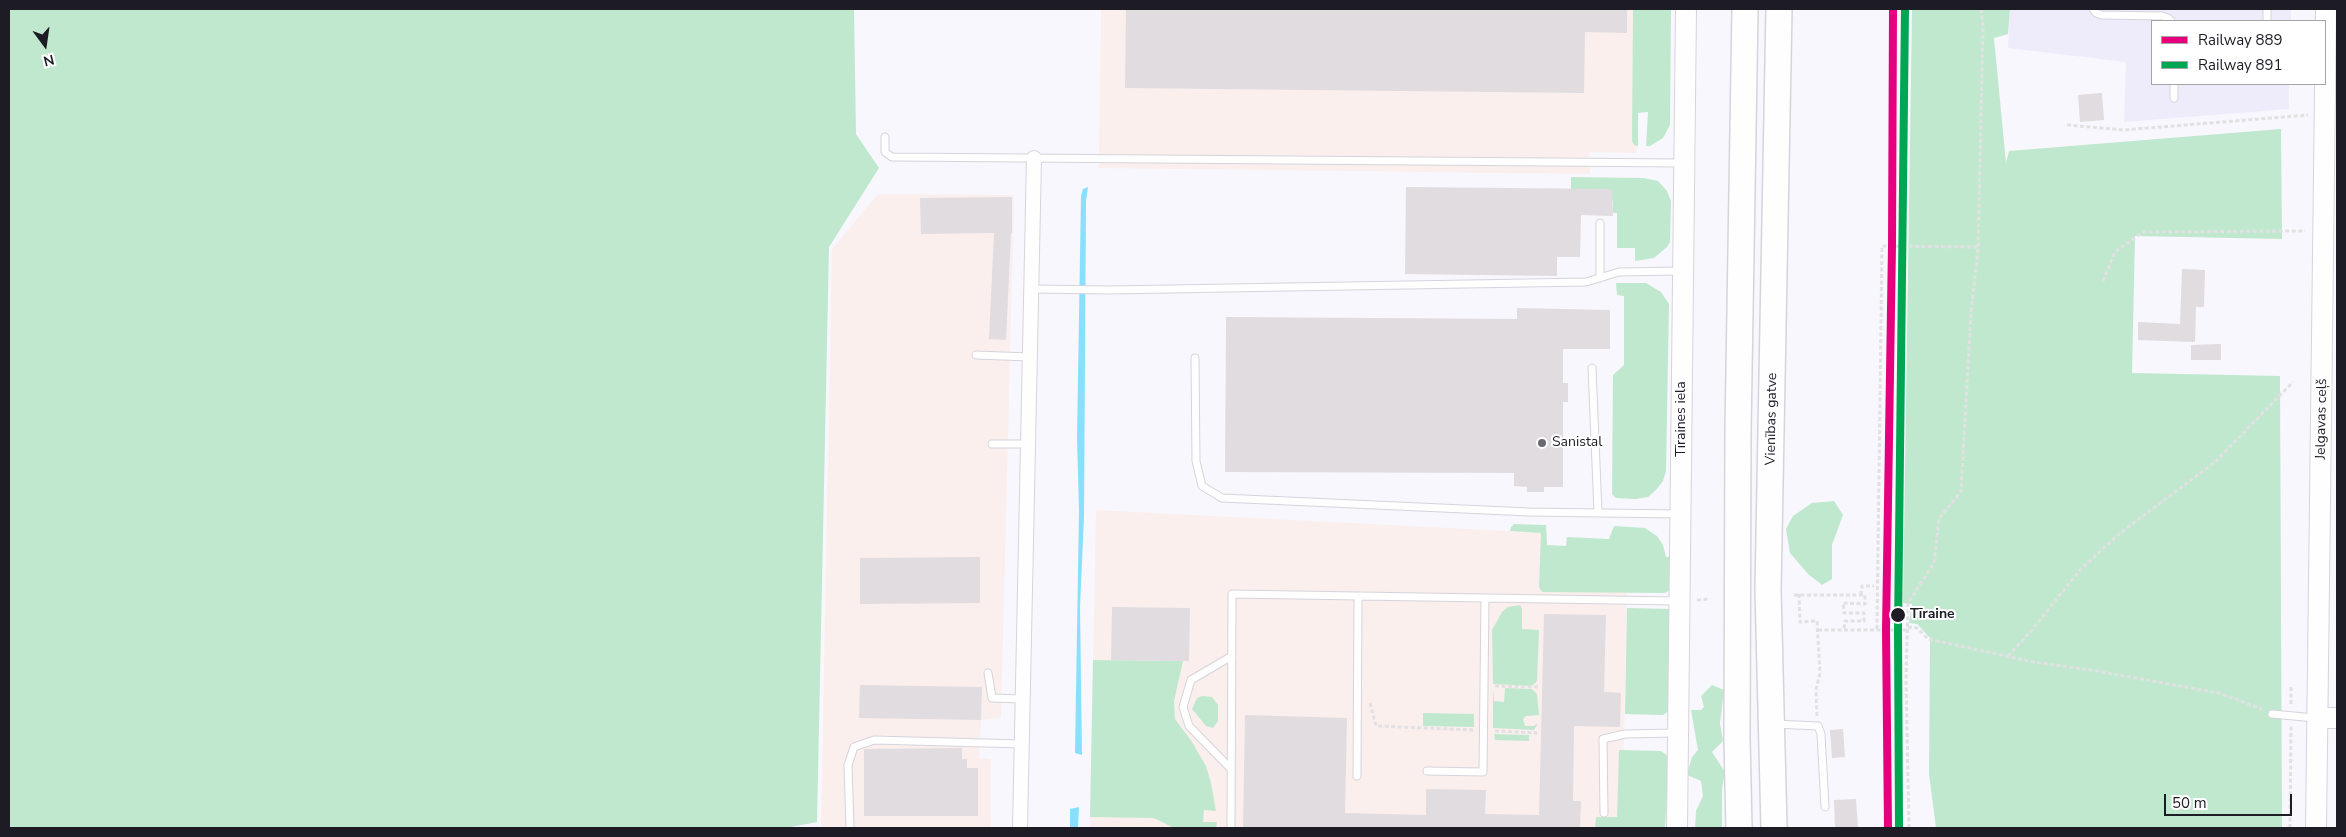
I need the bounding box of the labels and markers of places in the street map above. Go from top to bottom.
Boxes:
place label: Sanistal [1552,435,1602,451]
marker: Sanistal [1536,437,1548,449]
marker: Tīraine [1889,606,1907,624]
place label: Tīraine [1910,607,1955,623]

